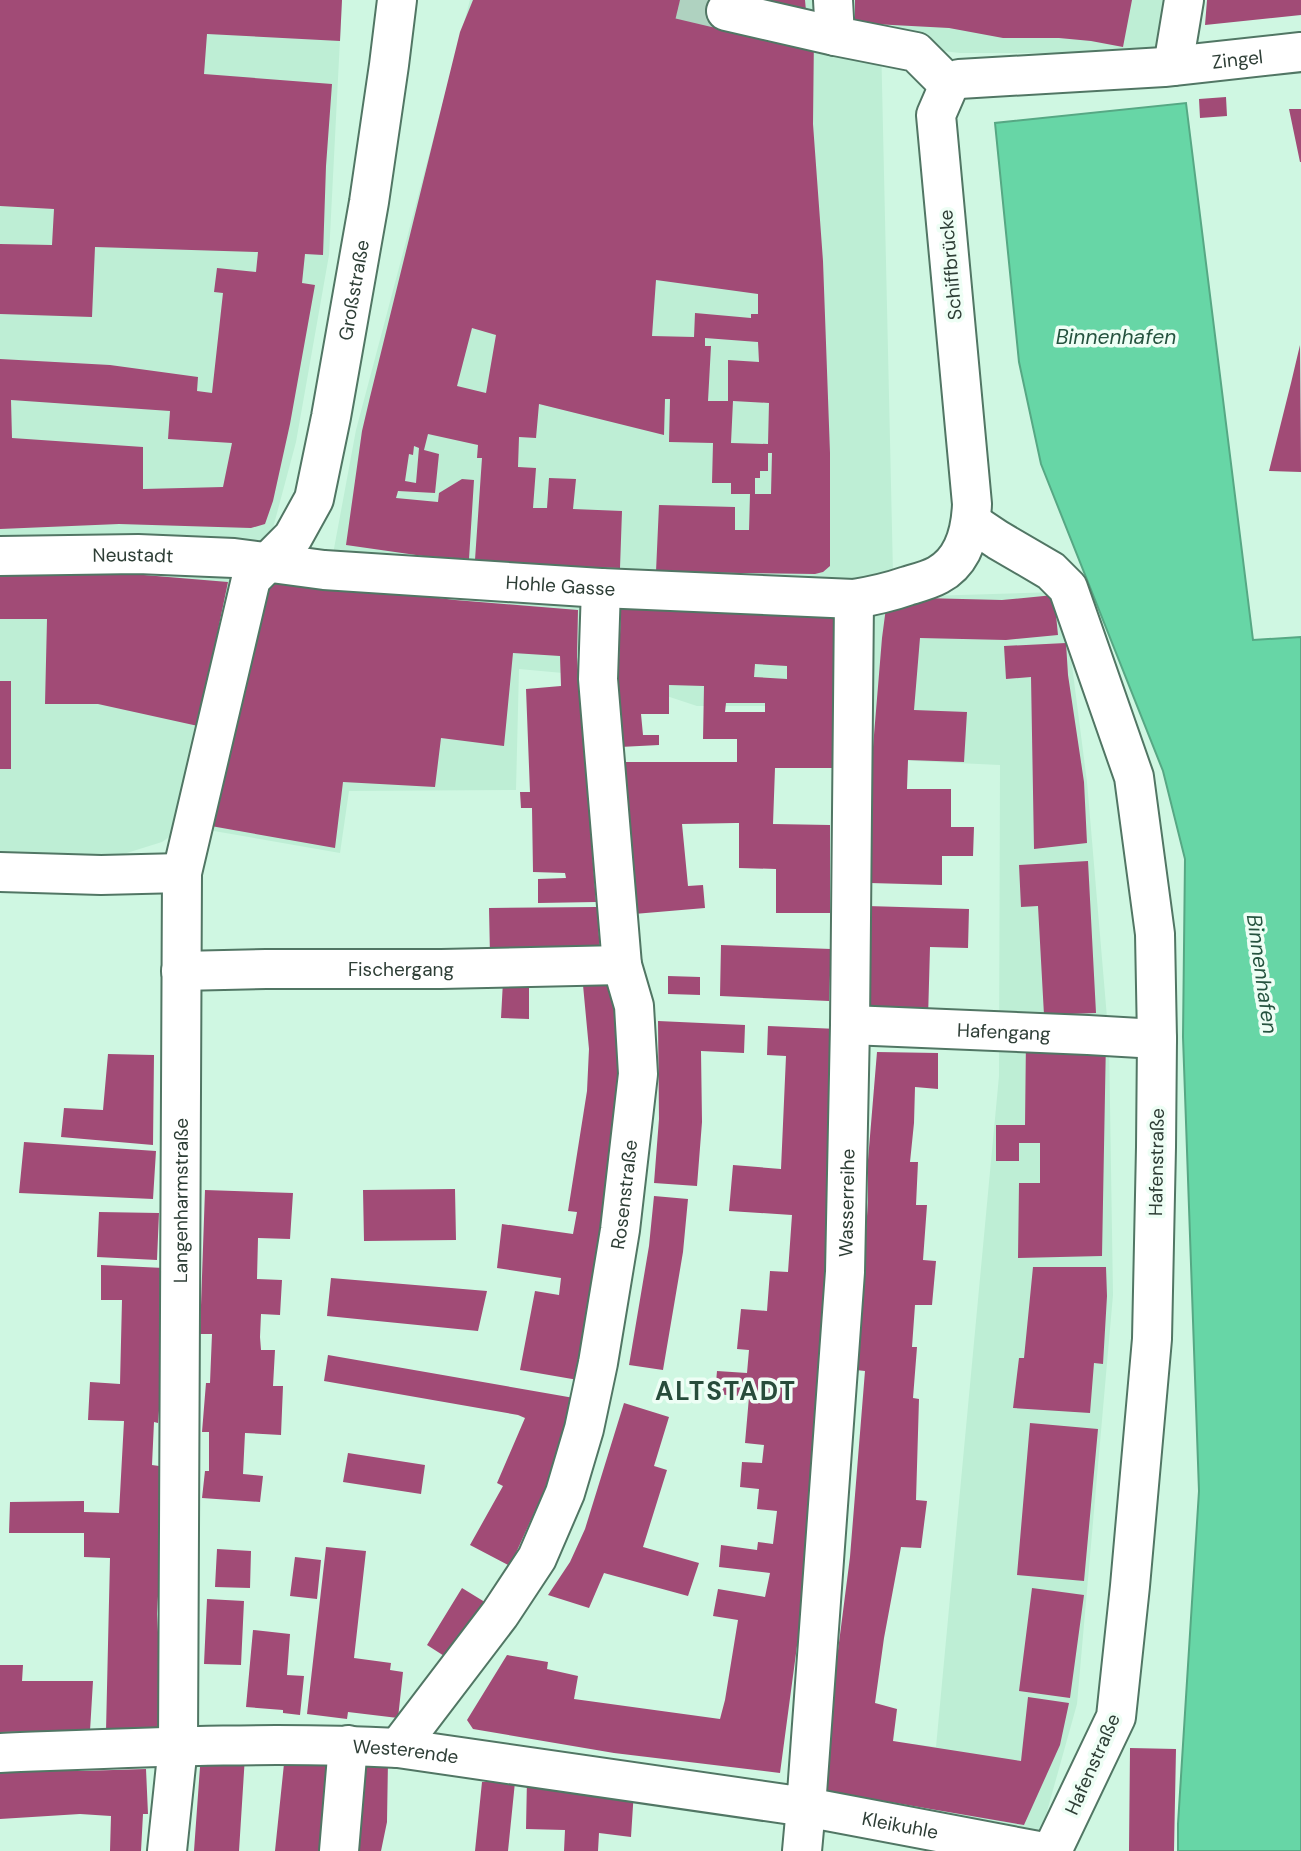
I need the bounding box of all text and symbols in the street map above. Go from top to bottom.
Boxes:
street label: Zingel [1211,44,1264,75]
street label: Schiffbrücke [933,209,968,321]
street label: Großstraße [333,238,375,343]
water label: Binnenhafen [1056,323,1176,351]
street label: Neustadt [92,542,174,568]
street label: Hohle Gasse [505,570,616,602]
water label: Binnenhafen [1240,912,1284,1036]
street label: Fischergang [348,957,455,982]
street label: Hafengang [957,1018,1051,1046]
street label: Hafenstraße [1143,1108,1170,1216]
street label: Langenharmstraße [168,1118,194,1283]
street label: Rosenstraße [605,1138,643,1251]
street label: Wasserreihe [833,1148,860,1257]
district label: ALTSTADT [655,1374,797,1408]
street label: Hafenstraße [1059,1710,1126,1819]
street label: Westerende [352,1734,460,1770]
street label: Kleikuhle [860,1806,940,1845]

